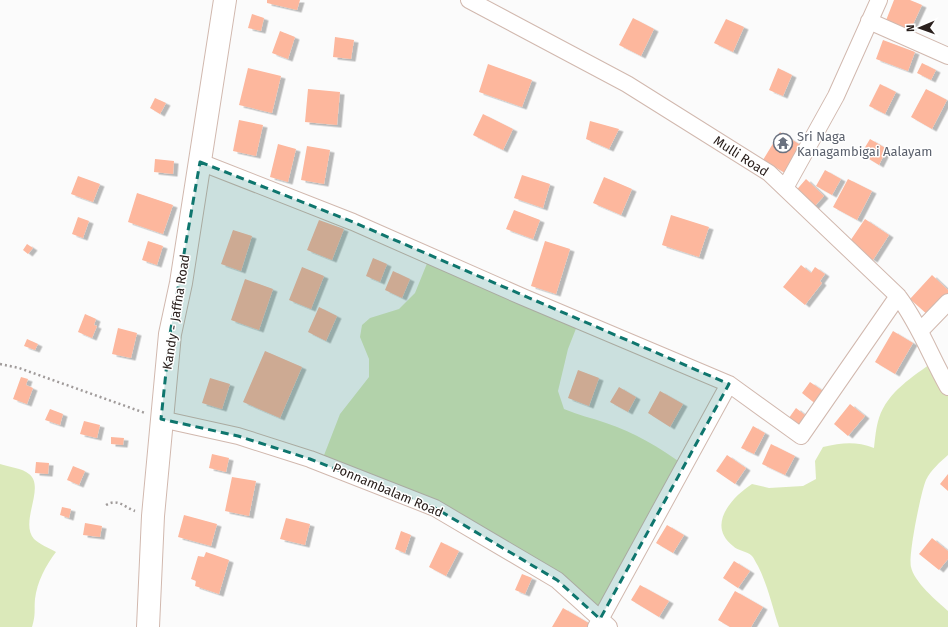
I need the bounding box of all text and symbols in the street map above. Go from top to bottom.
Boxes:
north arrow [900,8,940,48]
text: N [904,24,917,32]
place label: Sri Naga Kanagambigai Aalayam [797,129,932,159]
temple icon: Sri Naga Kanagambigai Aalayam [772,132,794,154]
street label: Mulli Road [711,133,771,179]
street label: Kandy - Jaffna Road [159,253,193,371]
street label: Ponnambalam Road [331,460,445,520]

